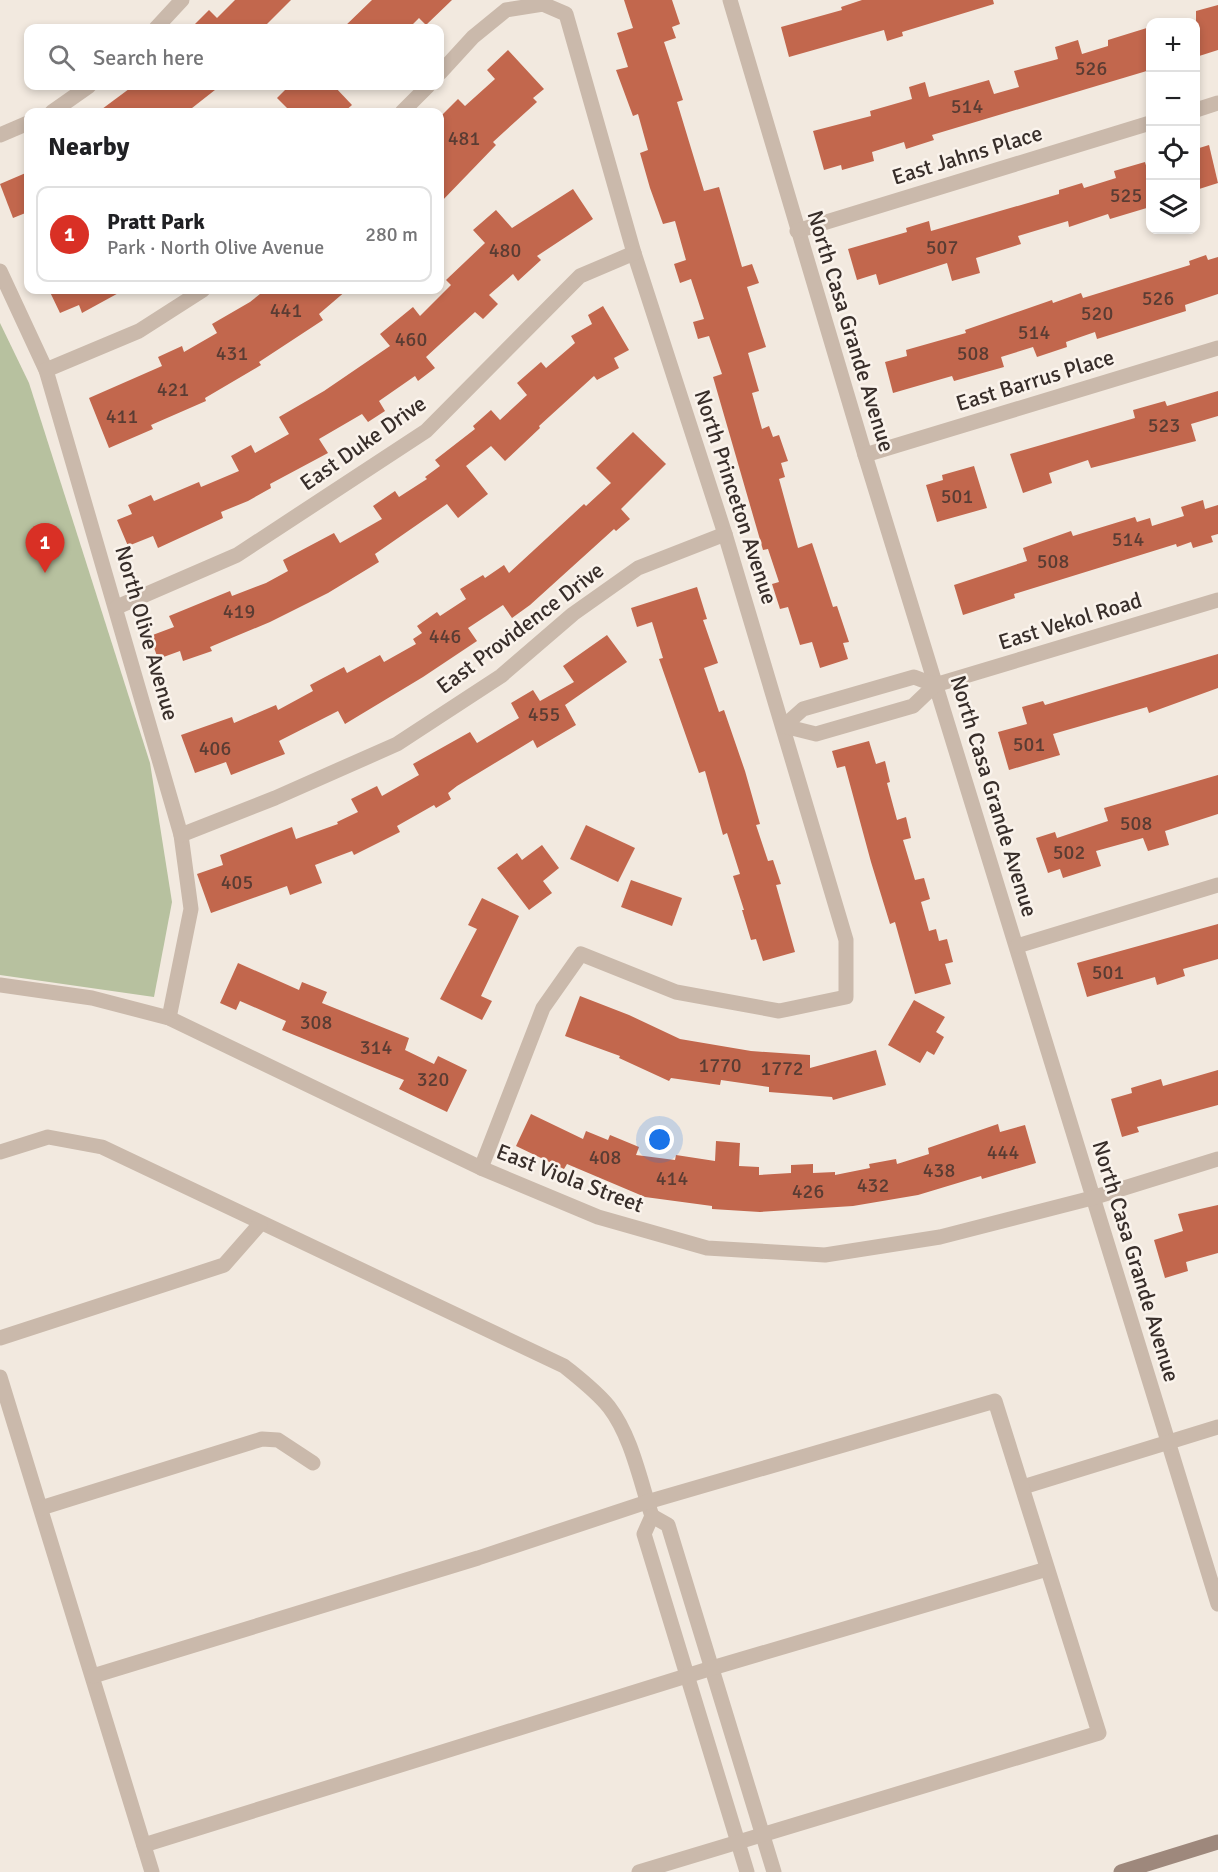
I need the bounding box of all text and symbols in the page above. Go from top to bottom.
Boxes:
map controls [1146,18,1200,234]
button: + [1146,18,1200,72]
search box [24,24,444,90]
icon: search [45,41,78,74]
text: Search here [93,44,204,71]
house number: 526 [1075,56,1107,81]
button: − [1146,72,1200,126]
house number: 514 [951,94,983,119]
street label: East Jahns Place [889,119,1045,191]
house number: 481 [448,126,480,151]
button: locate [1146,126,1200,180]
text: Nearby [48,131,129,163]
button: layers [1146,180,1200,234]
house number: 525 [1110,183,1142,208]
street label: North Casa Grande Avenue [801,207,901,455]
text: Pratt Park [107,208,205,235]
text: 1 [64,222,75,247]
text: 280 m [365,222,418,247]
text: Park · North Olive Avenue [107,235,324,260]
house number: 507 [926,235,958,260]
house number: 480 [489,238,521,263]
house number: 526 [1142,286,1174,311]
house number: 441 [270,298,302,323]
house number: 520 [1081,301,1113,326]
house number: 514 [1018,320,1050,345]
house number: 460 [395,327,427,352]
house number: 431 [216,341,248,366]
house number: 508 [957,341,989,366]
street label: East Barrus Place [953,343,1117,417]
house number: 421 [157,377,189,402]
street label: North Princeton Avenue [689,386,783,608]
street label: East Duke Drive [295,390,431,496]
house number: 411 [106,404,138,429]
house number: 523 [1148,413,1180,438]
house number: 501 [941,484,973,509]
pin: 1 [26,524,64,573]
house number: 514 [1112,527,1144,552]
street label: North Olive Avenue [109,543,185,723]
house number: 508 [1037,549,1069,574]
street label: East Providence Drive [431,556,609,700]
street label: East Vekol Road [995,586,1145,656]
house number: 419 [223,599,255,624]
house number: 446 [429,624,461,649]
street label: North Casa Grande Avenue [944,672,1044,920]
house number: 455 [528,702,560,727]
house number: 501 [1013,732,1045,757]
house number: 406 [199,736,231,761]
house number: 508 [1120,811,1152,836]
house number: 502 [1053,840,1085,865]
house number: 405 [221,870,253,895]
house number: 501 [1092,960,1124,985]
house number: 308 [300,1010,332,1035]
house number: 314 [360,1035,392,1060]
house number: 1770 [698,1053,742,1078]
house number: 1772 [760,1056,804,1081]
house number: 320 [417,1067,449,1092]
your location [645,1125,674,1154]
street label: North Casa Grande Avenue [1086,1137,1186,1385]
street label: East Viola Street [493,1138,648,1219]
house number: 444 [987,1140,1019,1165]
house number: 408 [589,1145,621,1170]
house number: 438 [923,1158,955,1183]
house number: 414 [656,1166,688,1191]
house number: 432 [857,1173,889,1198]
house number: 426 [792,1179,824,1204]

